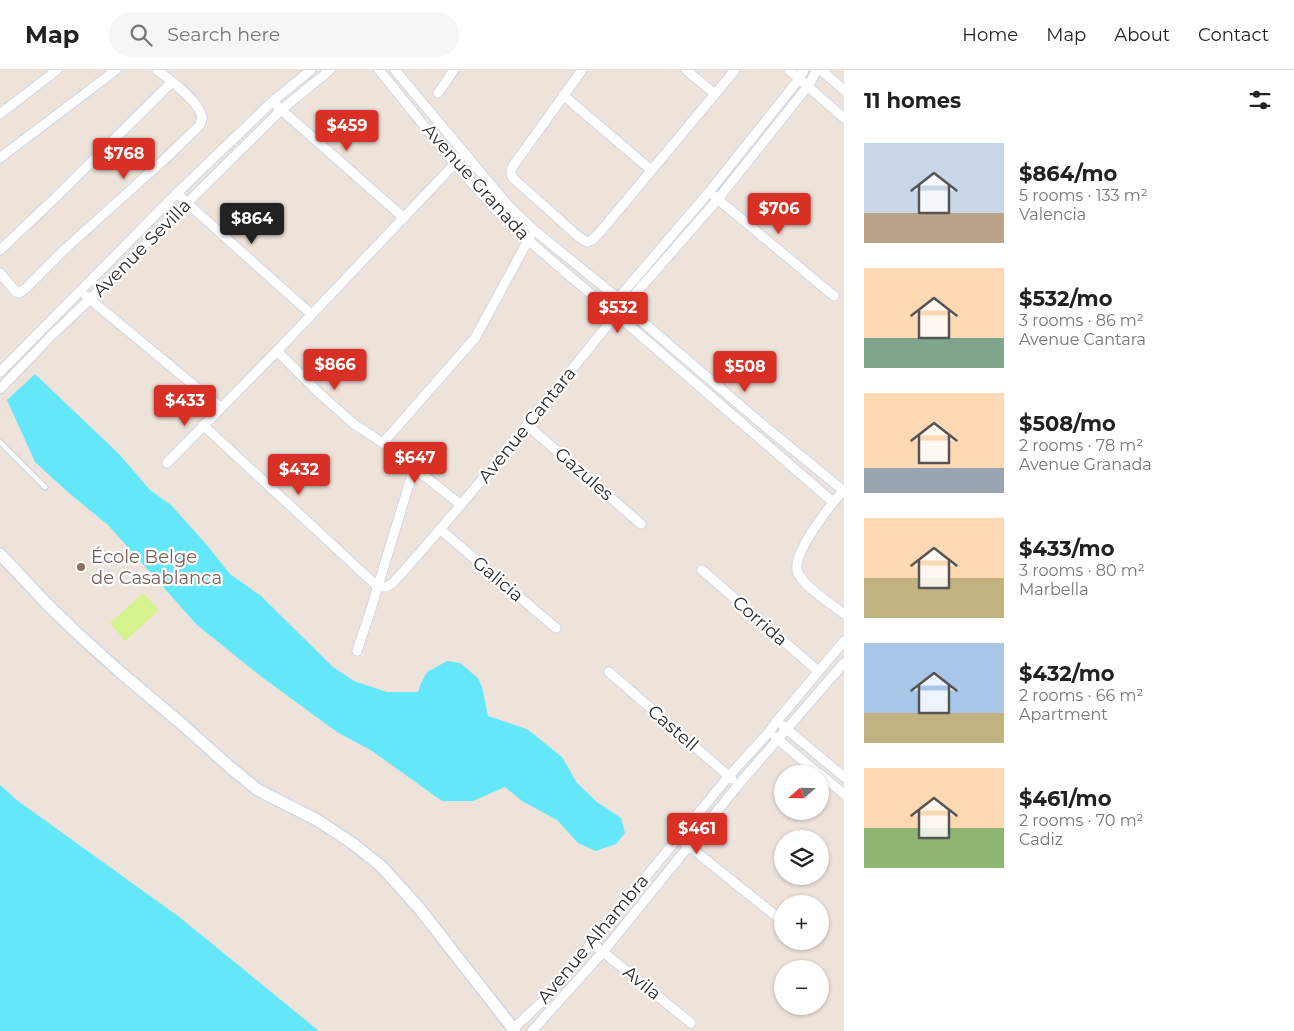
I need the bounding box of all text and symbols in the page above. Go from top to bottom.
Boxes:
search box [109,12,459,57]
text: Map [25,20,79,49]
icon: search [127,21,155,49]
text: Search here [167,23,280,46]
text: Home [962,24,1018,46]
text: Map [1046,24,1086,46]
text: About [1114,24,1170,46]
text: Contact [1198,24,1269,46]
icon: filters [1246,86,1274,114]
text: 11 homes [864,88,961,113]
pin: $459 [317,109,377,152]
text: $459 [326,116,368,135]
street label: Avenue Granada [418,119,534,245]
pin: $768 [94,138,154,180]
text: $768 [104,144,144,163]
text: $864/mo [1019,161,1117,186]
icon: home [904,163,964,223]
text: 5 rooms · 133 m² [1019,186,1148,205]
pin: $706 [749,192,809,235]
street label: Avenue Sevilla [89,195,195,301]
text: $706 [759,199,799,218]
pin: $864 [222,202,282,245]
text: Valencia [1019,205,1086,224]
text: $864 [231,209,273,228]
text: $532/mo [1019,286,1112,311]
icon: home [904,288,964,348]
pin: $532 [588,292,648,334]
text: $532 [599,298,637,317]
text: 3 rooms · 86 m² [1019,311,1144,330]
text: Avenue Cantara [1019,330,1146,349]
pin: $866 [305,348,365,391]
pin: $508 [715,350,775,393]
text: $866 [314,355,356,374]
text: $508 [724,357,766,376]
street label: Avenue Cantara [474,363,580,487]
pin: $433 [155,384,215,427]
text: $433 [165,391,205,410]
text: $508/mo [1019,411,1116,436]
icon: home [904,413,964,473]
text: 2 rooms · 78 m² [1019,436,1143,455]
pin: $647 [385,442,445,484]
street label: Gazules [550,443,618,506]
text: $647 [395,448,435,467]
pin: $432 [269,454,329,496]
text: Avenue Granada [1019,455,1152,474]
text: $432 [279,460,319,479]
text: $433/mo [1019,536,1114,561]
icon: home [904,538,964,598]
place label: École Belge de Casablanca [91,546,222,589]
street label: Galicia [468,551,528,607]
marker: École Belge de Casablanca [75,561,87,573]
text: 3 rooms · 80 m² [1019,561,1145,580]
text: Marbella [1019,580,1089,599]
street label: Corrida [728,591,792,651]
text: $432/mo [1019,661,1115,686]
icon: home [904,663,964,723]
text: 2 rooms · 66 m² [1019,686,1143,705]
street label: Castell [643,700,703,756]
text: Apartment [1019,705,1108,724]
north arrow [774,765,829,820]
map controls [774,765,829,1015]
text: $461/mo [1019,786,1111,811]
icon: home [904,788,964,848]
text: 2 rooms · 70 m² [1019,811,1144,830]
pin: $461 [667,812,727,855]
text: $461 [678,819,716,838]
button: layers [774,830,829,885]
text: Cadiz [1019,830,1063,849]
street label: Avenue Alhambra [533,870,653,1008]
button: + [774,895,829,950]
button: − [774,960,829,1015]
street label: Avila [619,961,665,1005]

